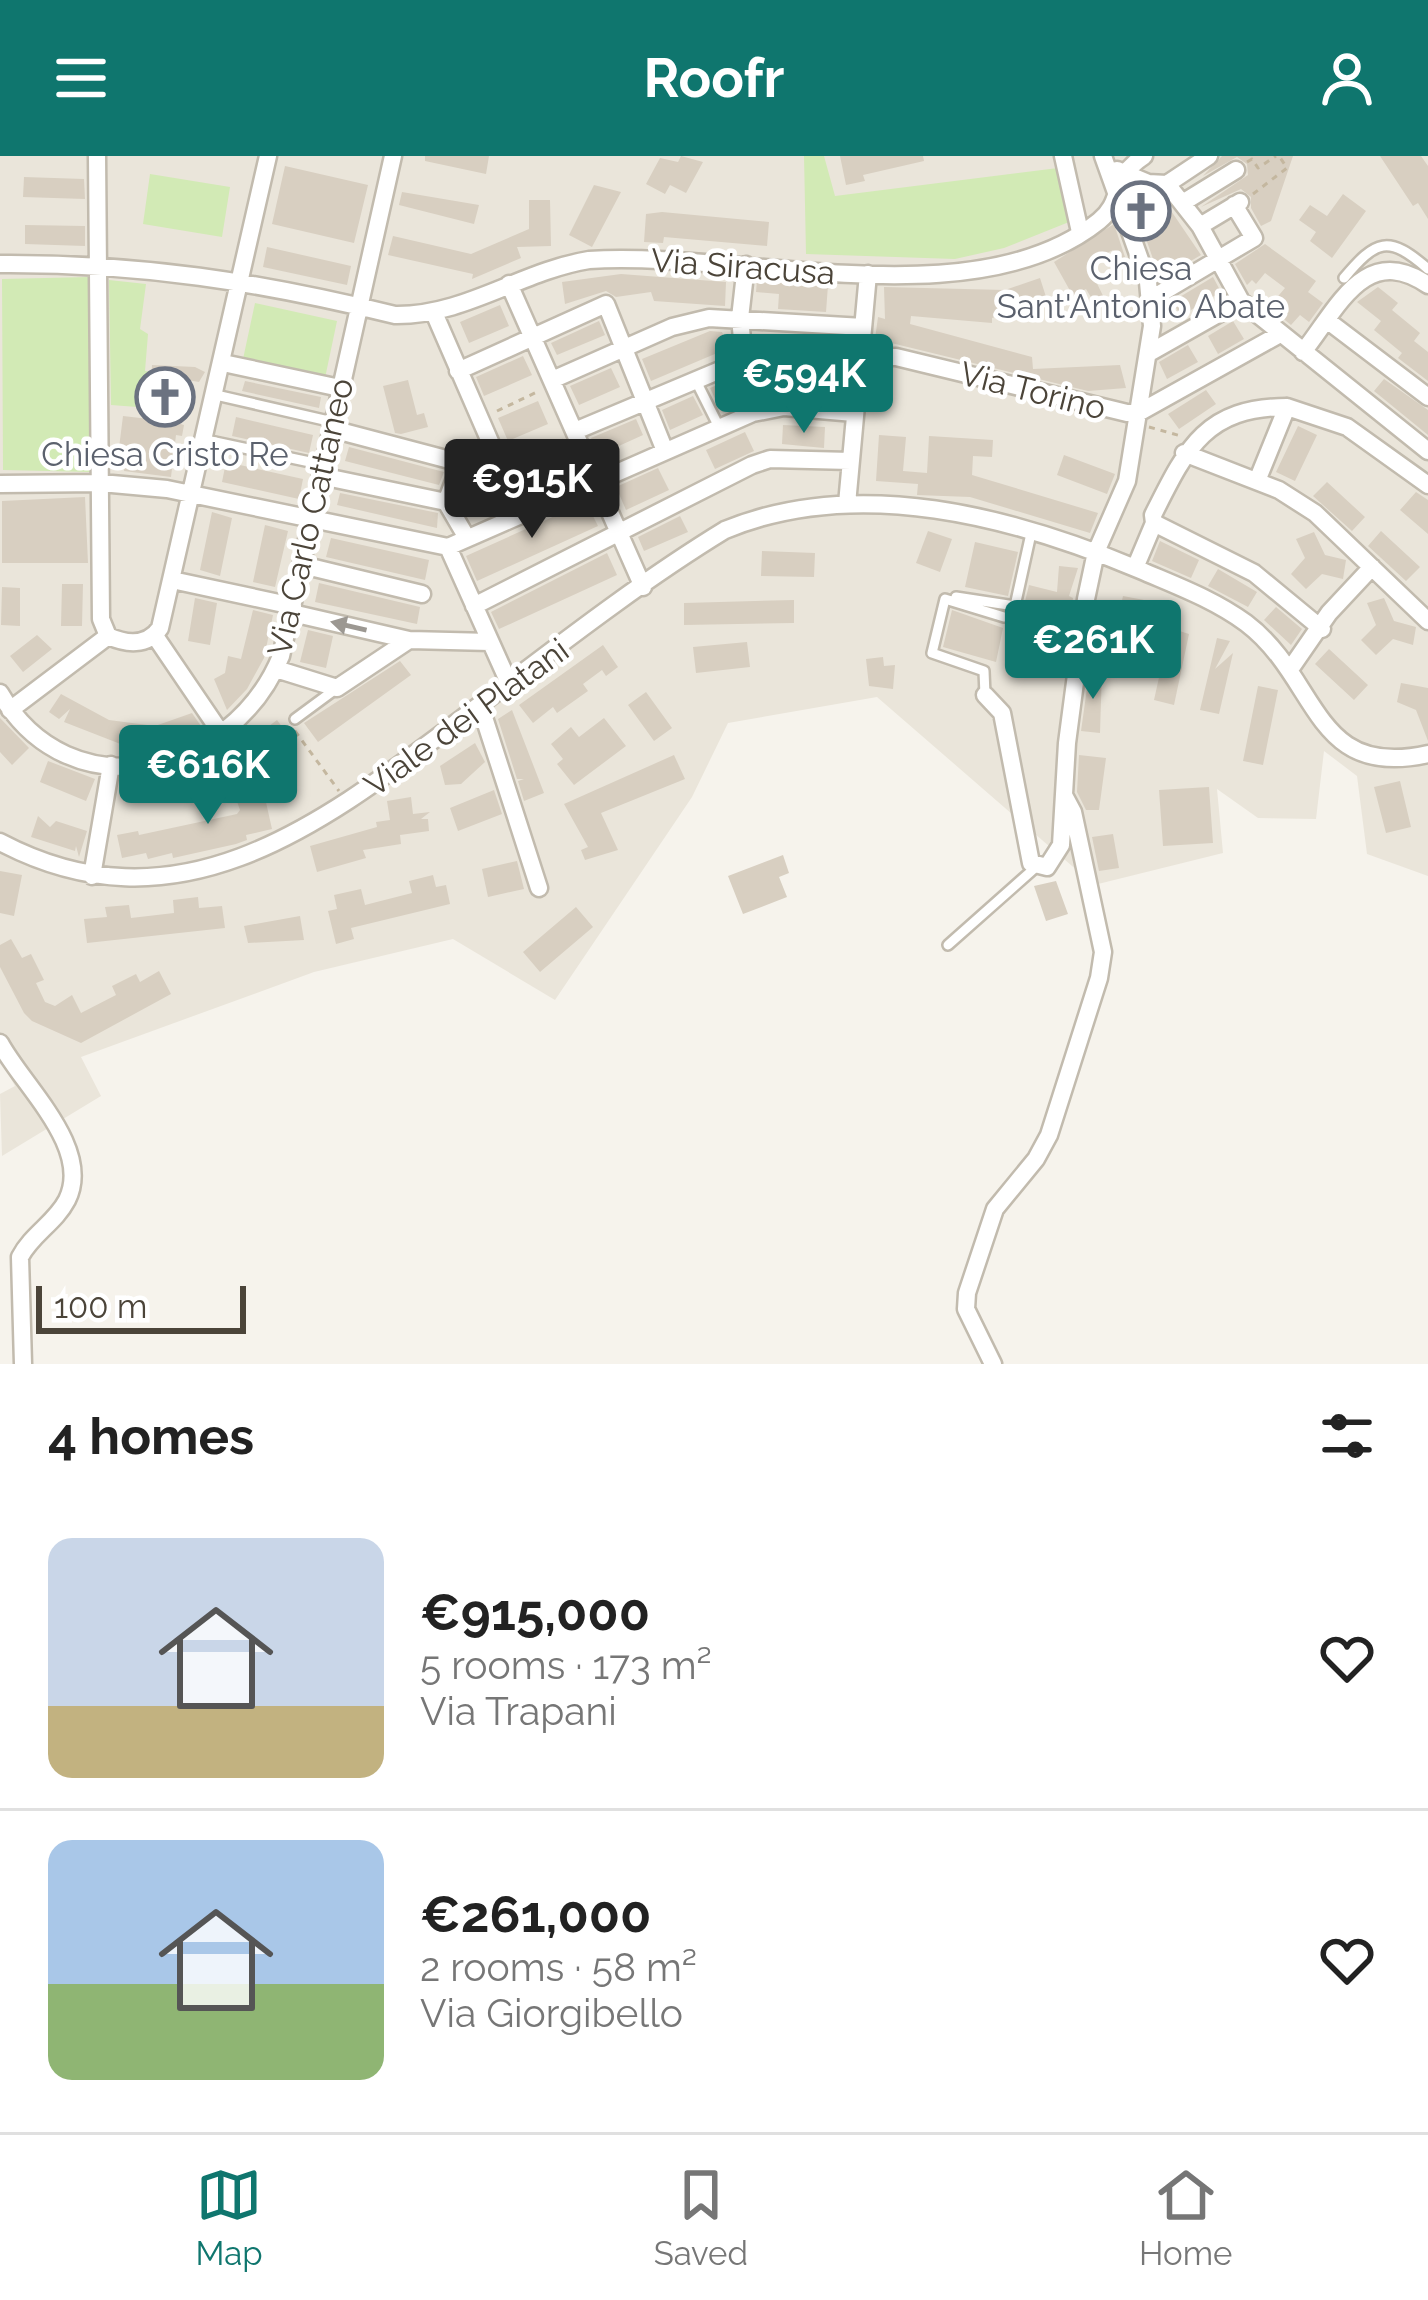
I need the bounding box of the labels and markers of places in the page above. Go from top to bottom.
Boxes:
church icon: Chiesa Sant'Antonio Abate [1110,180,1172,242]
place label: Chiesa Sant'Antonio Abate [997,249,1285,326]
pin: €594K [720,334,888,436]
church icon: Chiesa Cristo Re [134,366,196,428]
place label: Chiesa Cristo Re [41,435,289,474]
pin: €915K [448,439,616,541]
pin: €261K [1009,600,1177,702]
pin: €616K [124,725,292,827]

